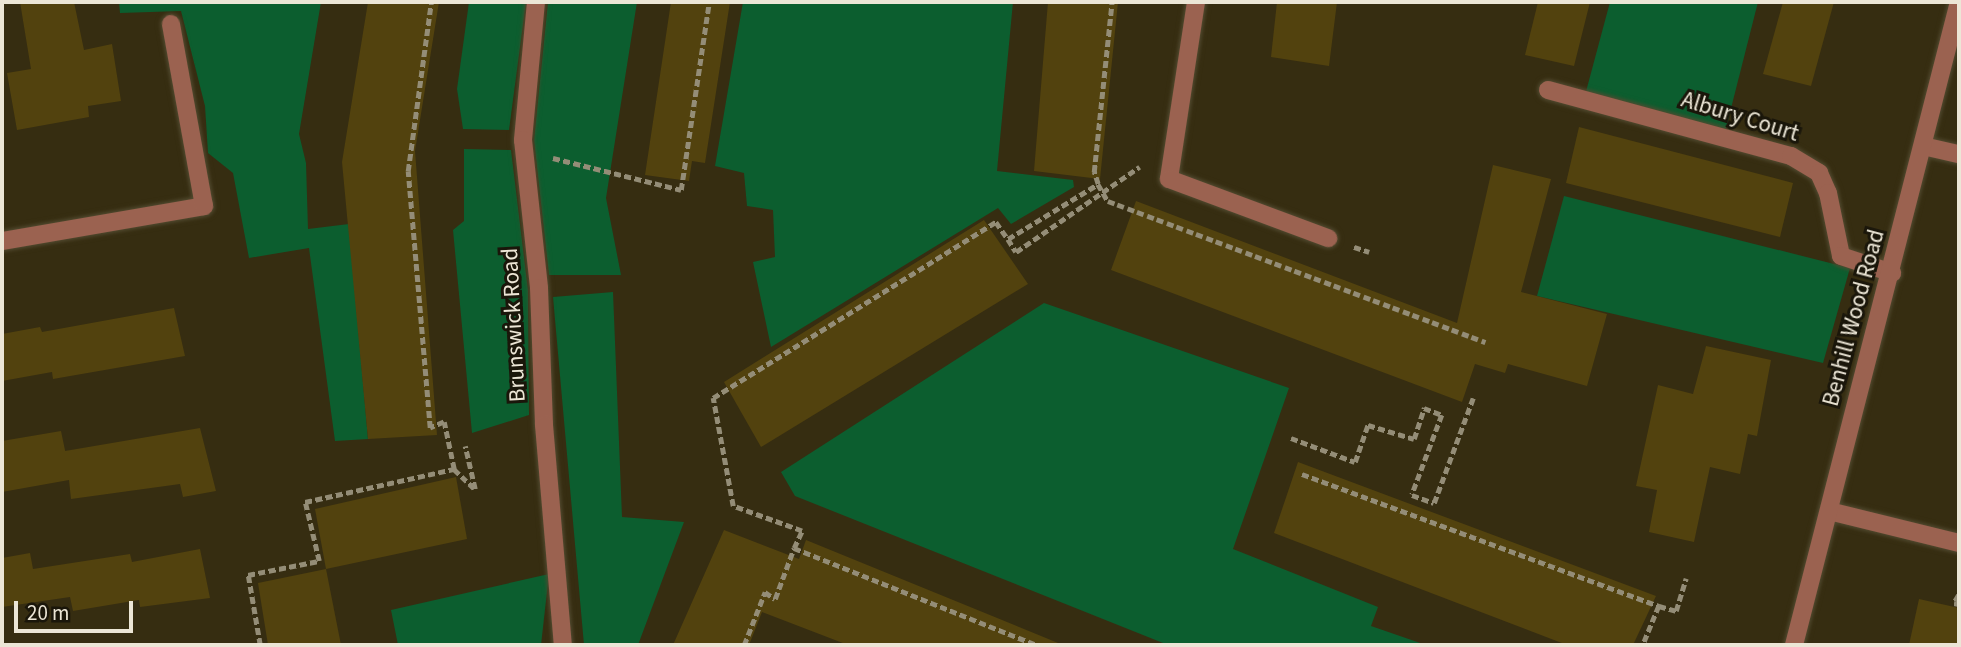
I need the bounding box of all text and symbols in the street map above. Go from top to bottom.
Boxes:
street label: Albury Court [1678,86,1802,148]
street label: Benhill Wood Road [1817,227,1891,409]
street label: Brunswick Road [496,247,532,403]
scale bar [18,588,136,632]
text: 20 m [27,598,69,628]

